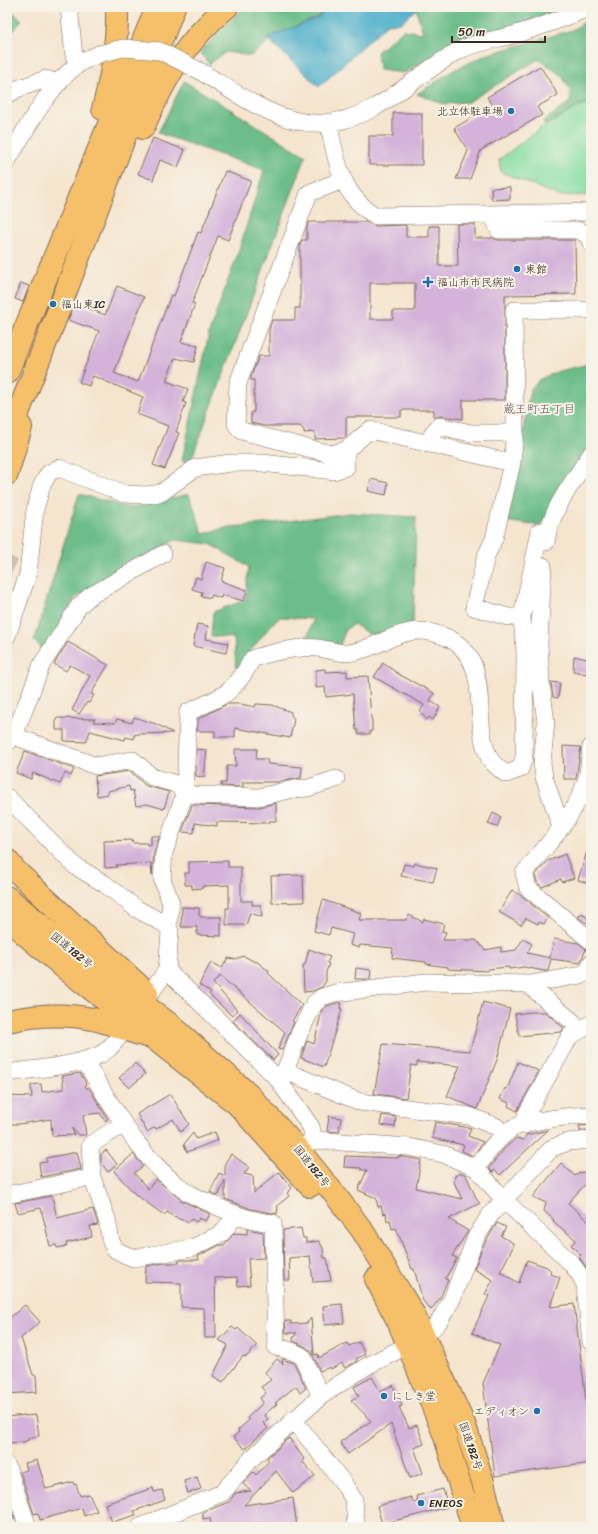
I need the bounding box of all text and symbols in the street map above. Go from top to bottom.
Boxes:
scale bar [452,18,545,44]
text: 50 m [458,21,485,43]
place label: 北立体駐車場 [437,102,503,121]
marker: 北立体駐車場 [506,106,516,116]
place label: 東館 [525,260,547,279]
marker: 東館 [512,264,522,274]
place label: 福山市市民病院 [437,273,514,292]
marker: 福山市市民病院 [422,276,434,288]
place label: 福山東IC [61,295,105,314]
marker: 福山東IC [48,299,58,309]
district label: 蔵王町五丁目 [503,398,575,420]
street label: 国道182号 [46,927,97,974]
street label: 国道182号 [288,1141,335,1192]
place label: にしき堂 [392,1387,436,1406]
marker: にしき堂 [379,1391,389,1401]
place label: エディオン [474,1402,529,1421]
marker: エディオン [532,1406,542,1416]
street label: 国道182号 [453,1419,488,1473]
place label: ENEOS [429,1494,463,1513]
marker: ENEOS [416,1498,426,1508]

